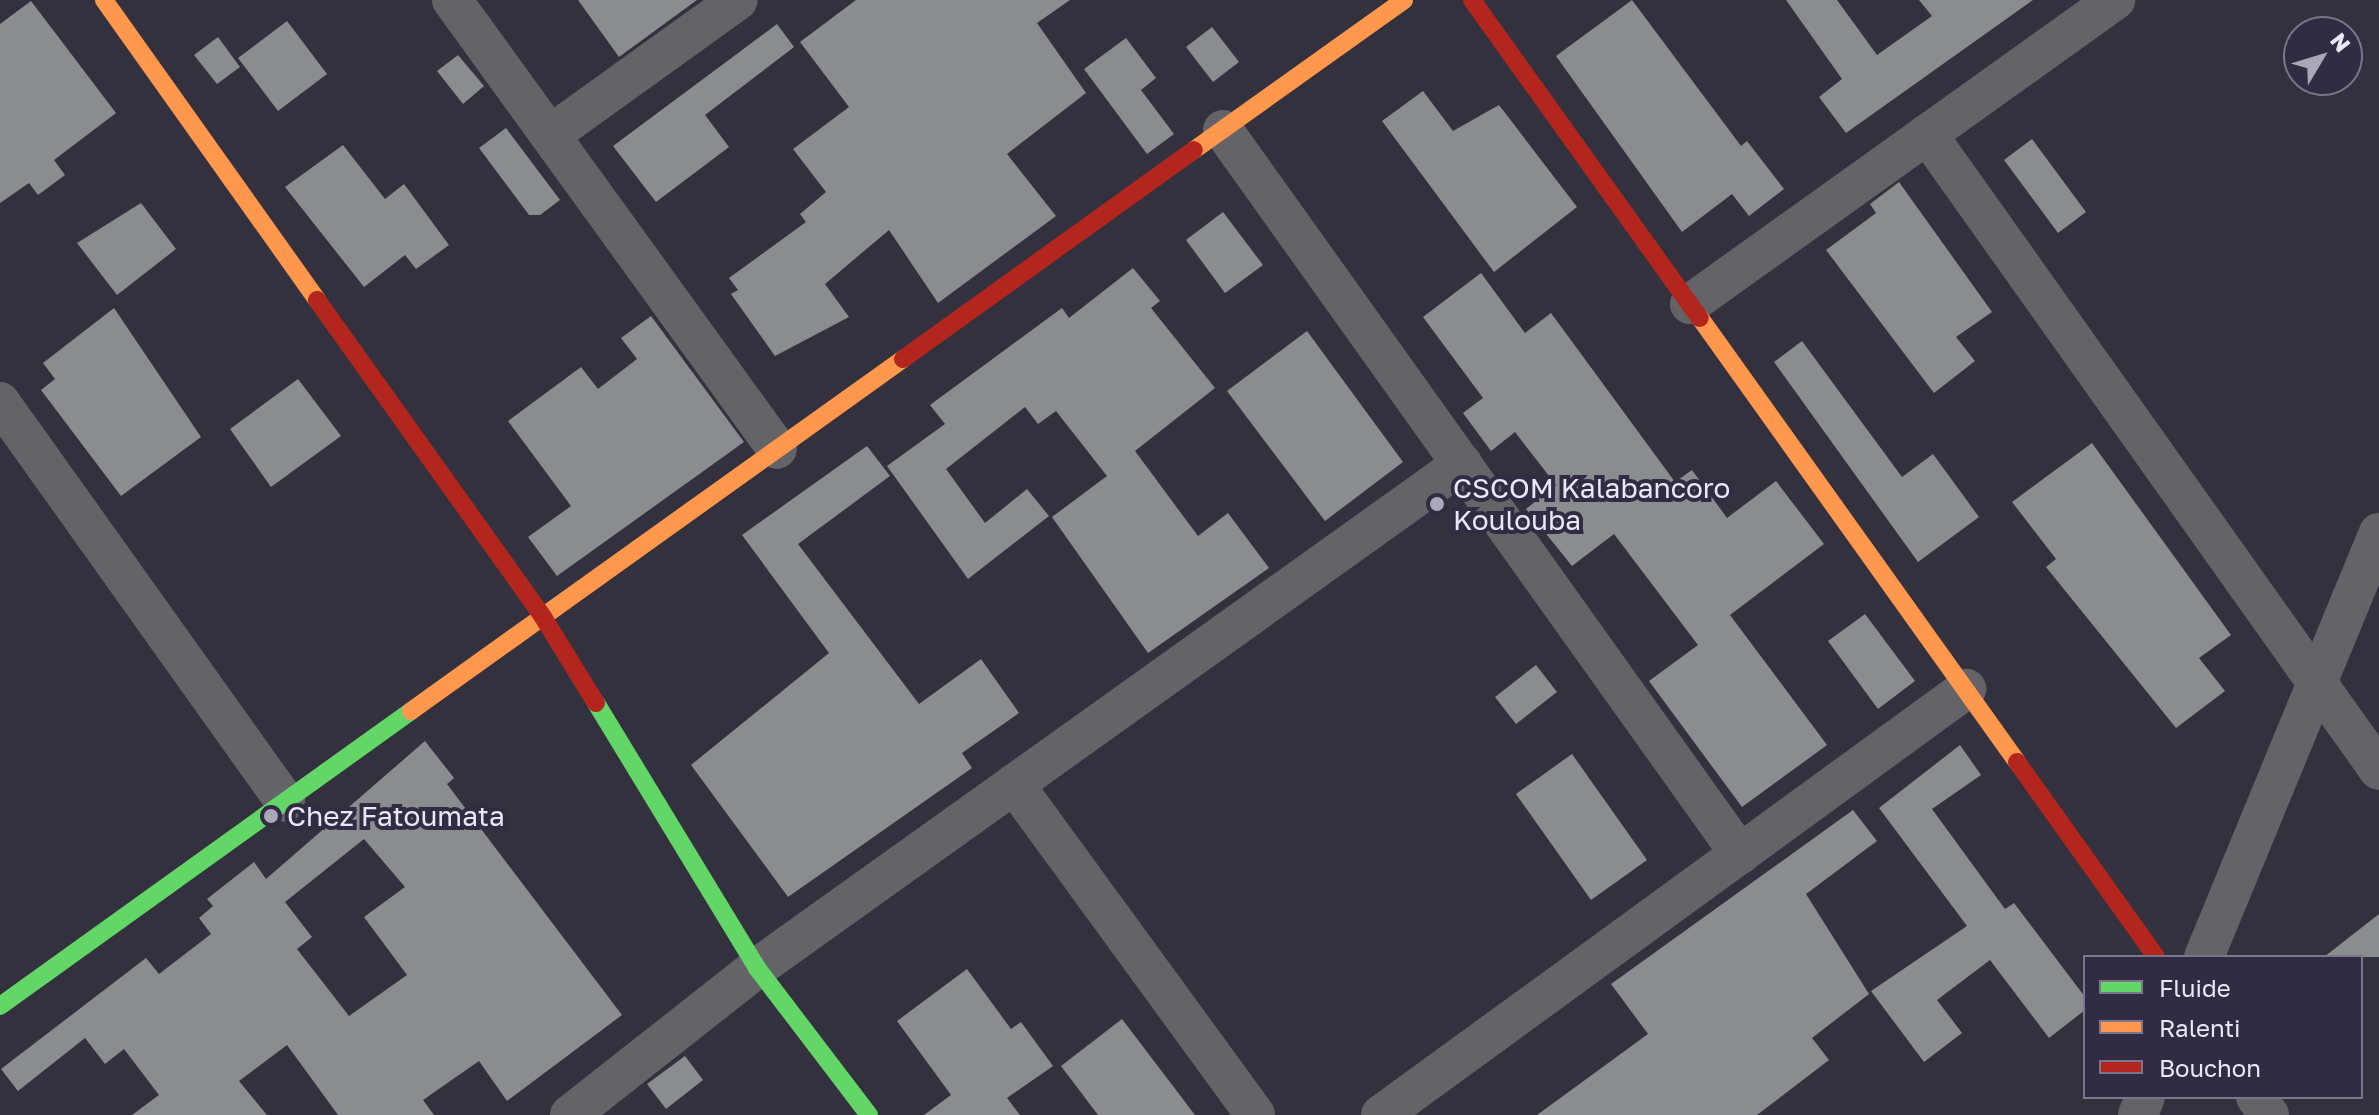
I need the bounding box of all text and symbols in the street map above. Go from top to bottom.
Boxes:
north arrow [2283,16,2363,96]
text: N [2325,27,2357,57]
place label: CSCOM Kalabancoro Koulouba [1453,471,1730,537]
marker: CSCOM Kalabancoro Koulouba [1428,495,1446,513]
place label: Chez Fatoumata [287,799,505,833]
marker: Chez Fatoumata [262,807,280,825]
legend [2083,955,2363,1099]
text: Fluide [2159,973,2231,1002]
text: Ralenti [2159,1013,2241,1042]
text: Bouchon [2159,1053,2261,1082]

